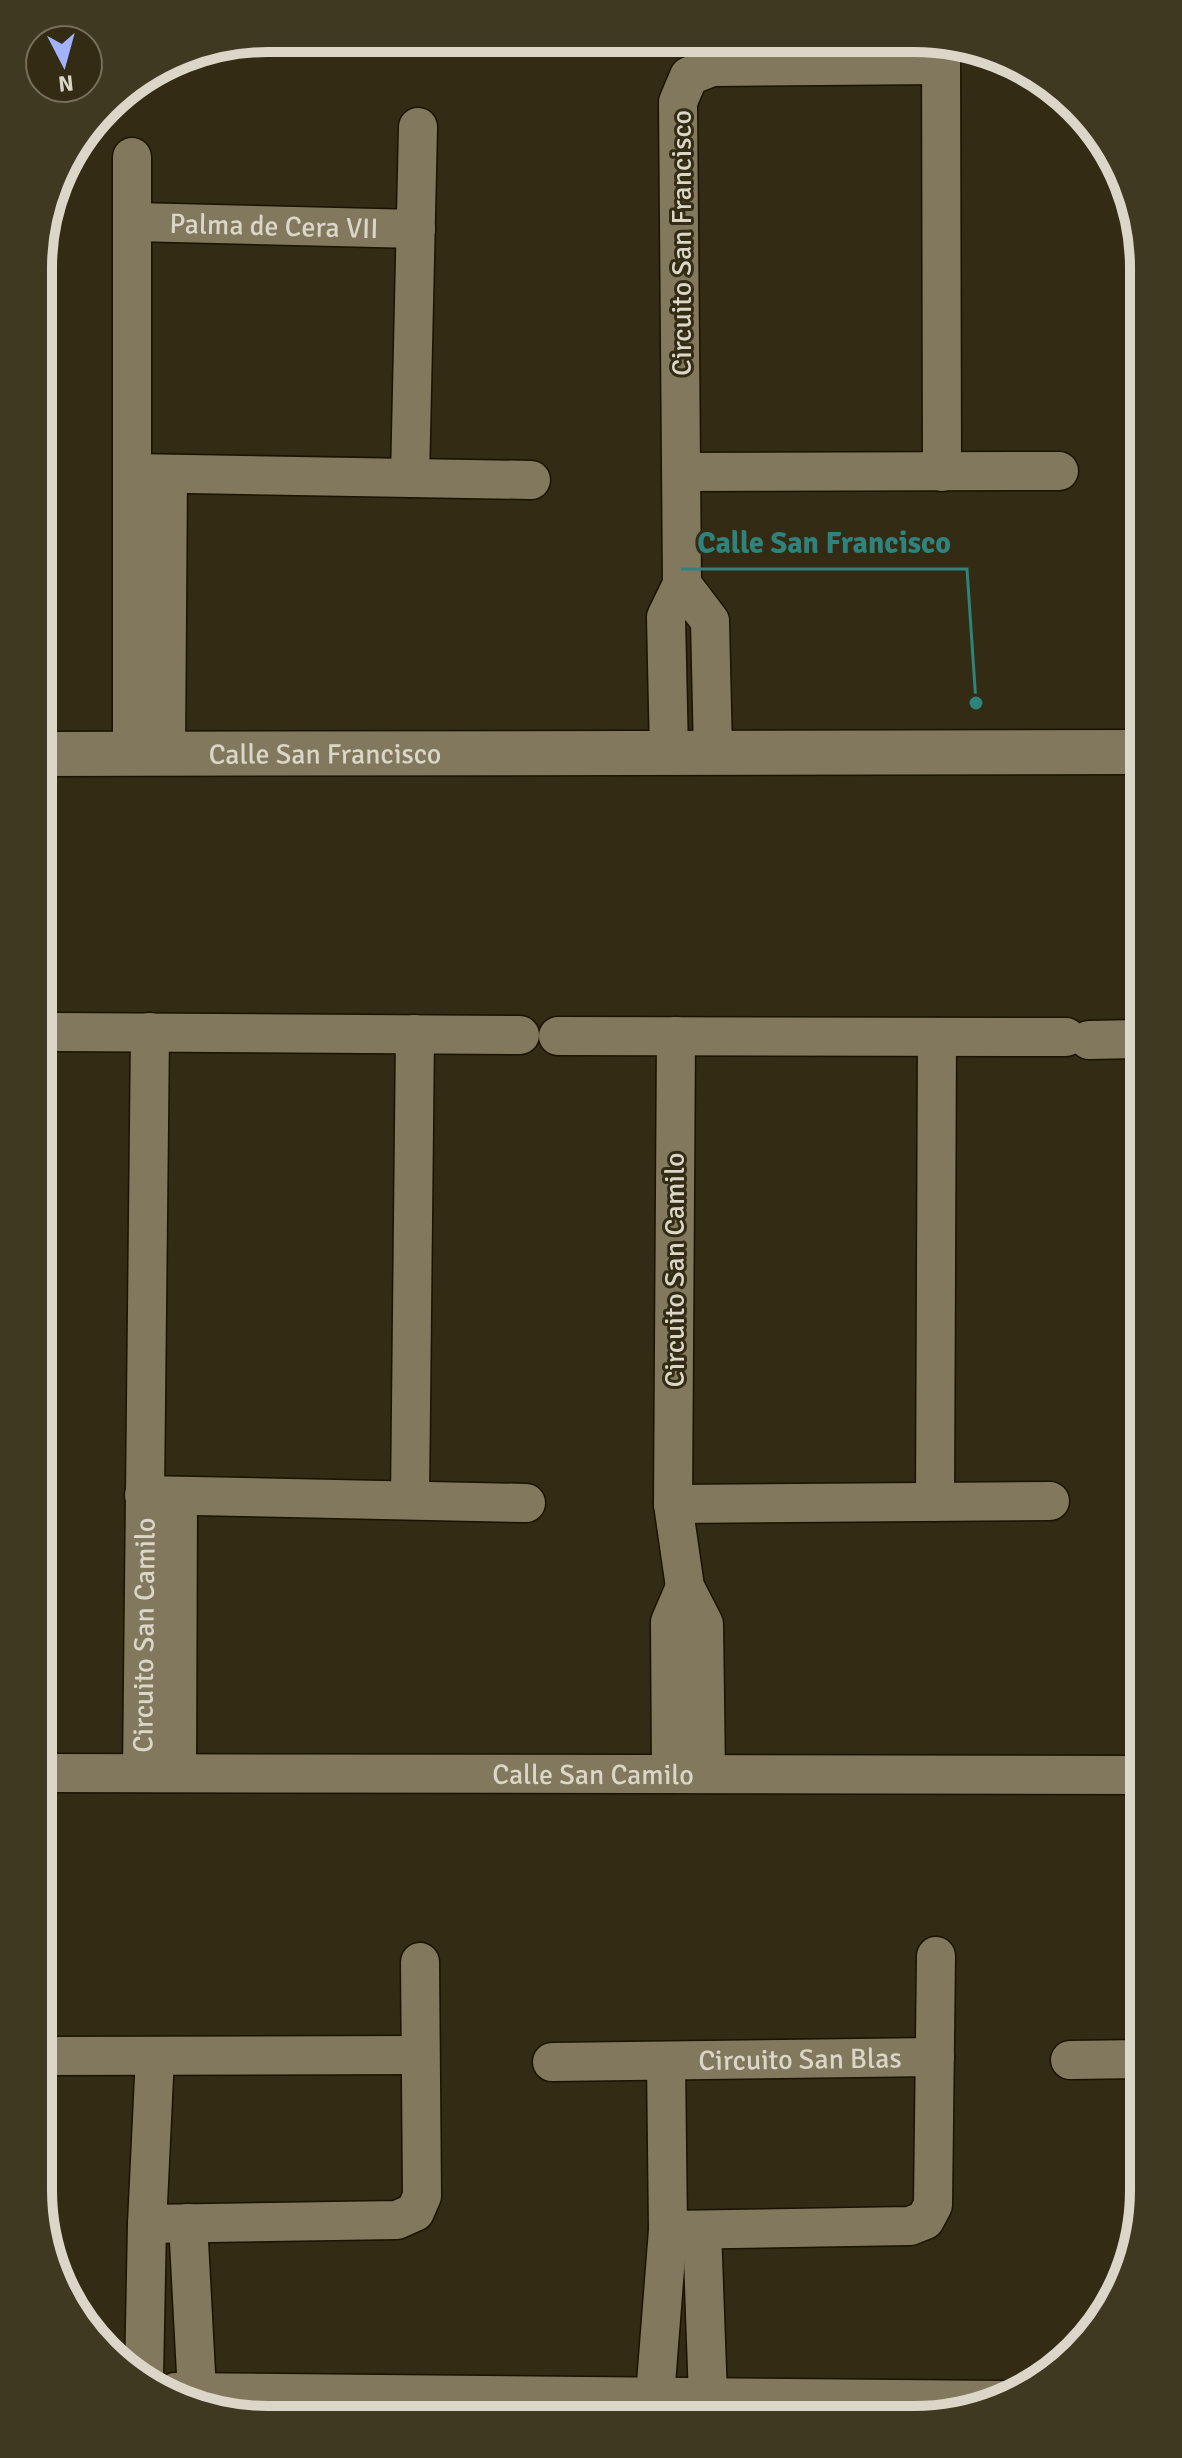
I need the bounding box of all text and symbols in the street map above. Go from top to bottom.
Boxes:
north arrow [24,24,104,104]
text: N [57,69,75,98]
street label: Circuito San Francisco [665,110,699,376]
street label: Palma de Cera VII [169,207,379,246]
callout: Calle San Francisco [681,515,967,569]
text: Calle San Francisco [697,525,951,562]
street label: Calle San Francisco [209,737,441,772]
street label: Circuito San Camilo [658,1153,692,1387]
street label: Circuito San Camilo [126,1517,163,1753]
street label: Calle San Camilo [492,1758,694,1792]
street label: Circuito San Blas [698,2041,902,2078]

